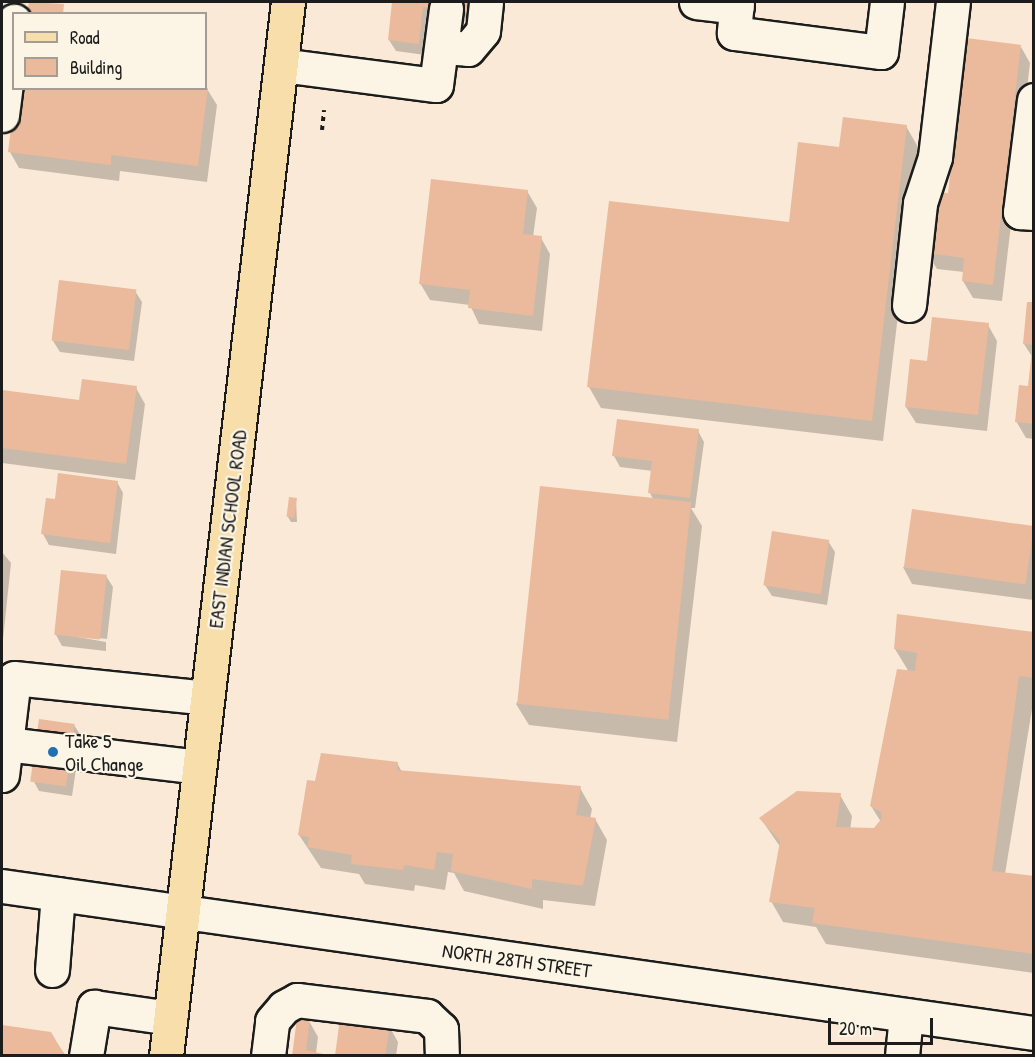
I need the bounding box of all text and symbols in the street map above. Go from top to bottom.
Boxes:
legend [12,12,207,90]
text: Road [70,25,100,50]
text: Building [70,55,122,80]
street label: EAST INDIAN SCHOOL ROAD [203,429,251,629]
place label: Take 5 Oil Change [65,728,144,775]
marker: Take 5 Oil Change [46,745,60,759]
street label: NORTH 28TH STREET [441,938,593,982]
scale bar [831,1006,936,1044]
text: 20 m [839,1016,872,1041]

